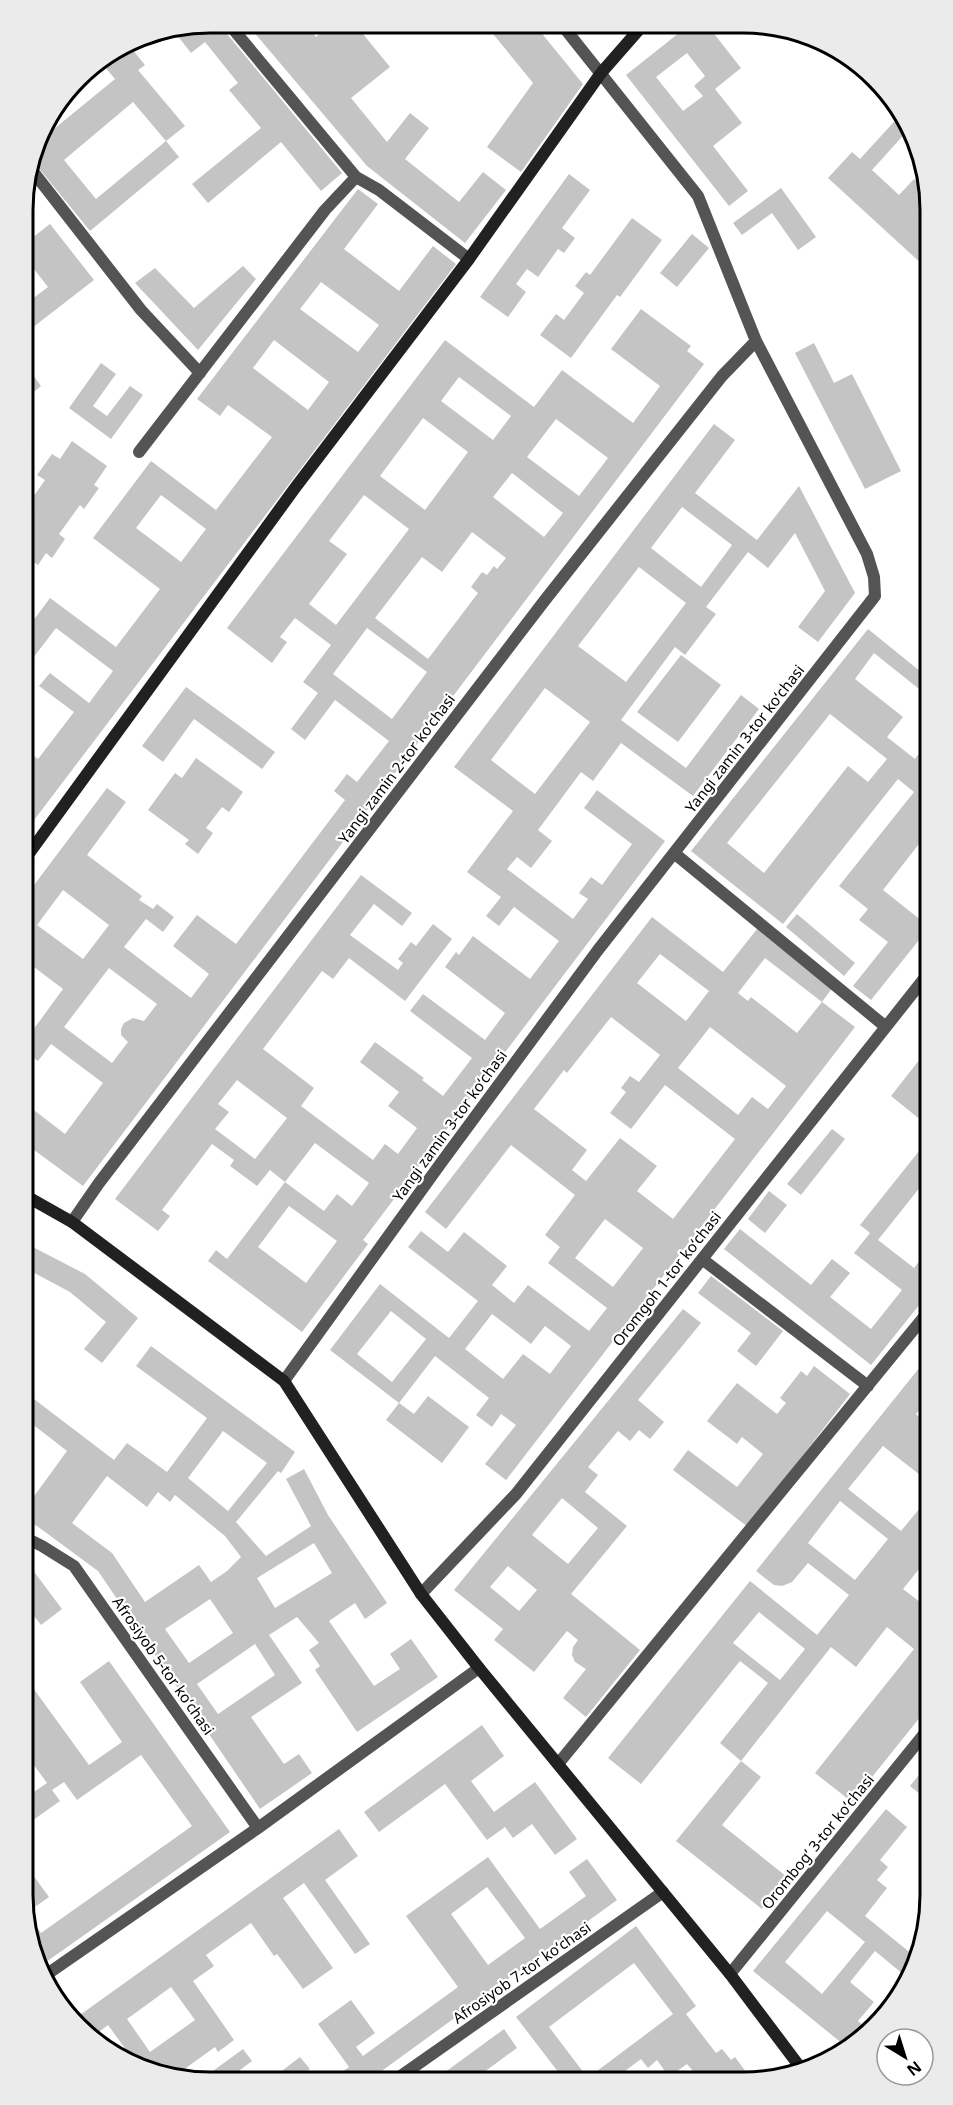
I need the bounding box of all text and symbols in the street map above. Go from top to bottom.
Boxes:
street label: Yangi zamin 3-tor koʻchasi [680,660,808,816]
street label: Yangi zamin 2-tor koʻchasi [333,689,459,847]
street label: Yangi zamin 3-tor koʻchasi [387,1046,511,1205]
street label: Oromgoh 1-tor koʻchasi [607,1207,725,1350]
street label: Afrosiyob 5-tor koʻchasi [109,1592,219,1738]
street label: Orombogʻ 3-tor koʻchasi [756,1770,878,1913]
street label: Afrosiyob 7-tor koʻchasi [448,1917,594,2027]
north arrow [875,2027,935,2087]
text: N [902,2056,926,2081]

